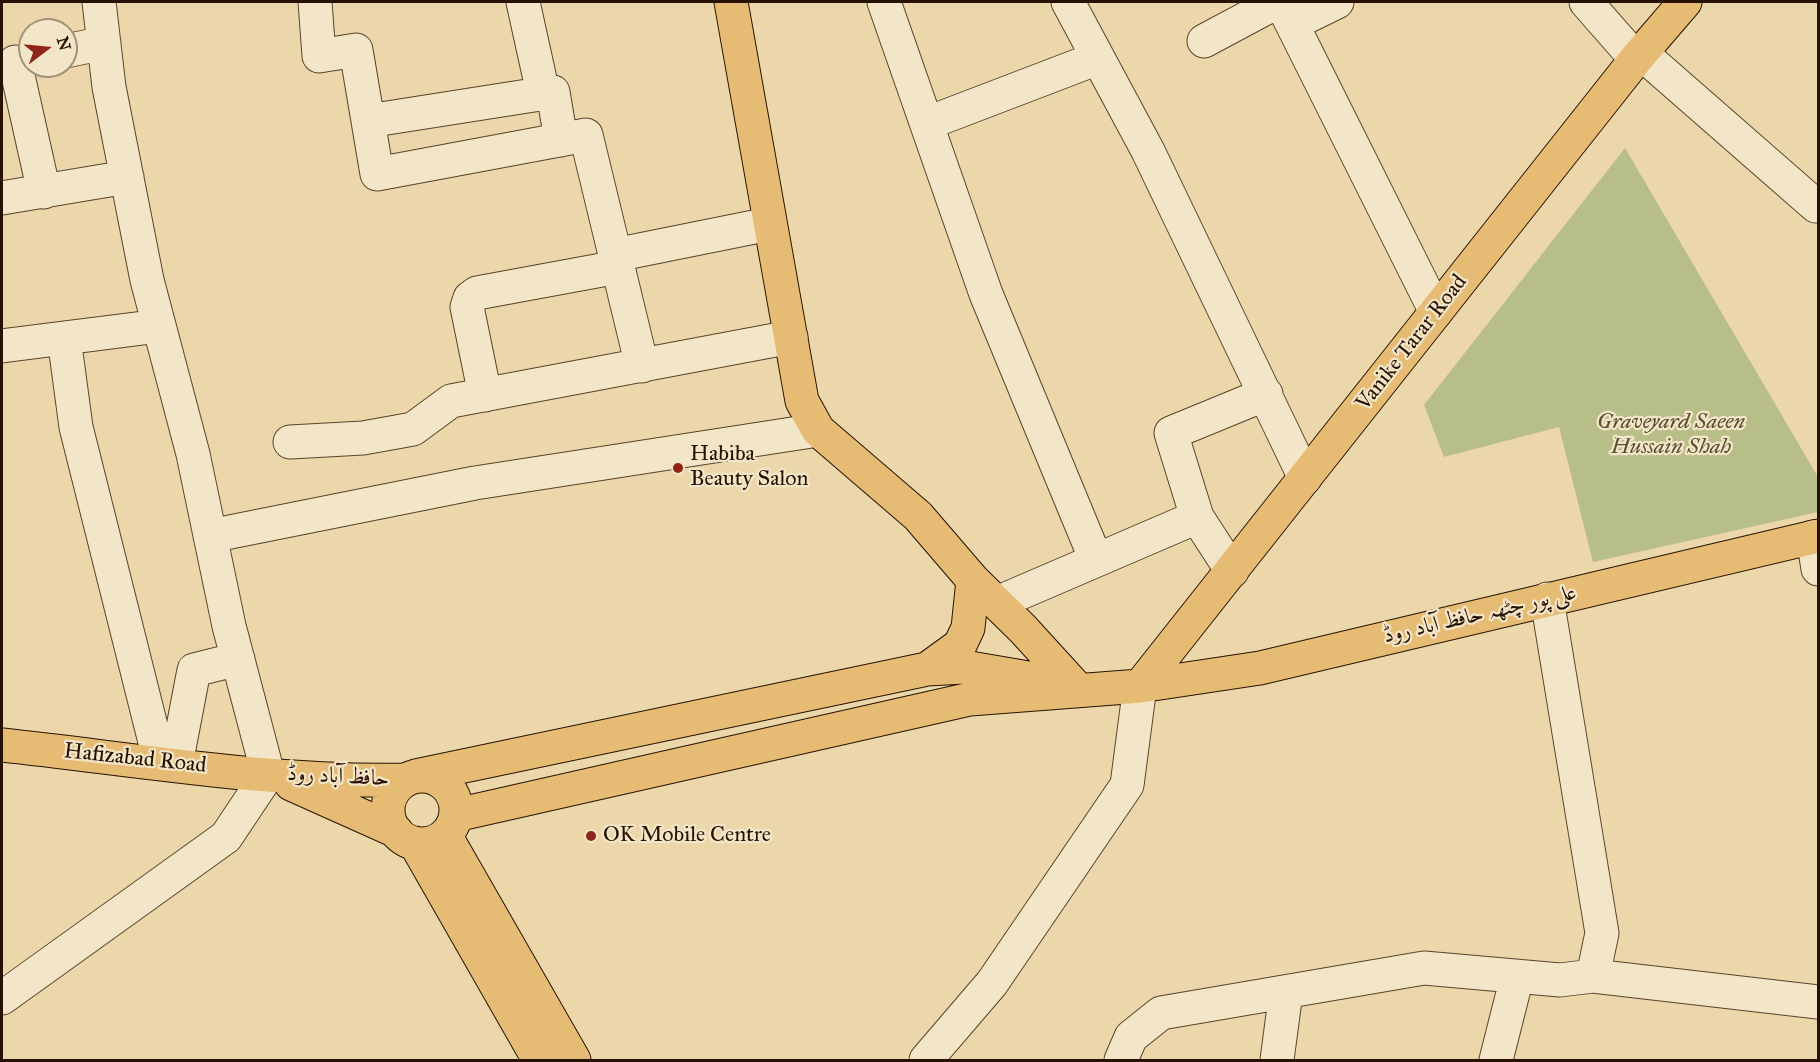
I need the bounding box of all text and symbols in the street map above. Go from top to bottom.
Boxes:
north arrow [18,18,78,78]
text: N [53,34,75,53]
street label: Vanike Tarar Road [1351,270,1473,416]
park label: Graveyard Saeen Hussain Shah [1597,410,1745,462]
place label: Habiba Beauty Salon [690,442,809,494]
marker: Habiba Beauty Salon [671,461,685,475]
street label: علی پور چٹھہ حافظ آباد روڈ [1381,580,1579,650]
street label: Hafizabad Road [62,738,208,780]
street label: حافظ آباد روڈ [286,761,390,793]
place label: OK Mobile Centre [603,823,771,849]
marker: OK Mobile Centre [584,829,598,843]

